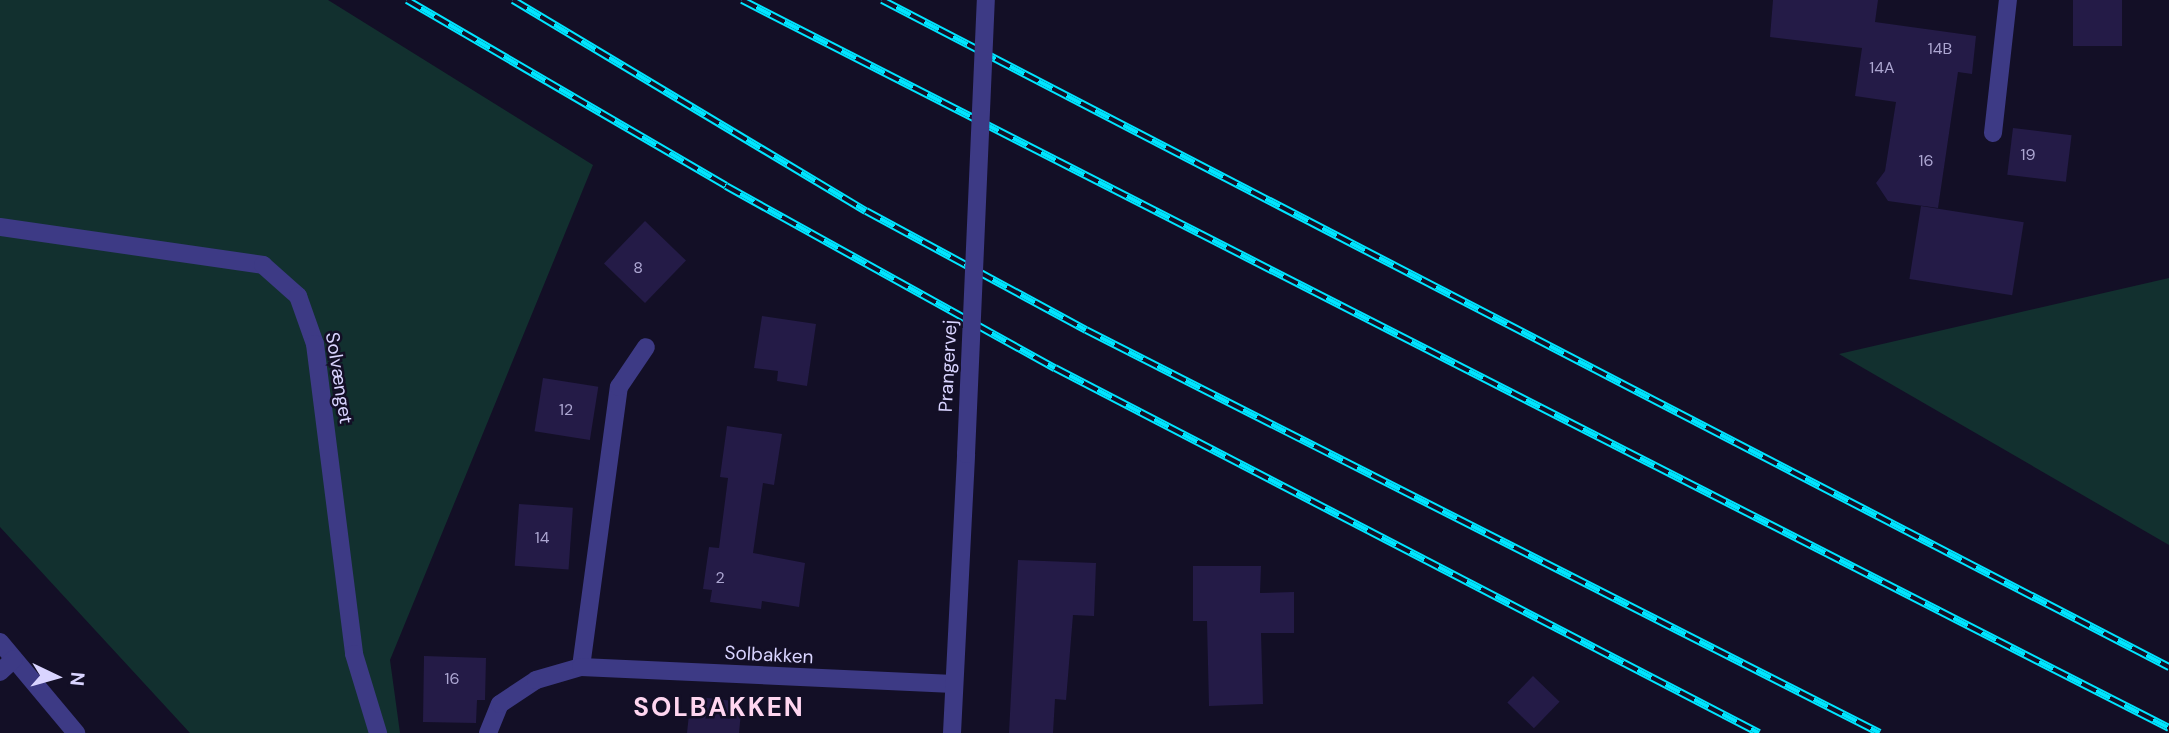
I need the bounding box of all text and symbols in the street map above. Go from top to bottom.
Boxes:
house number: 14B [1928,39,1952,59]
house number: 14A [1869,58,1895,78]
house number: 19 [2020,145,2036,165]
house number: 16 [1918,151,1934,171]
house number: 8 [633,258,643,278]
street label: Prangervej [934,319,962,413]
street label: Solvænget [321,331,357,425]
house number: 12 [559,400,573,420]
house number: 14 [535,528,549,548]
house number: 2 [715,568,725,588]
street label: Solbakken [724,641,814,669]
north arrow [21,642,91,712]
house number: 16 [444,669,460,689]
text: N [64,671,90,687]
district label: SOLBAKKEN [634,692,804,724]

